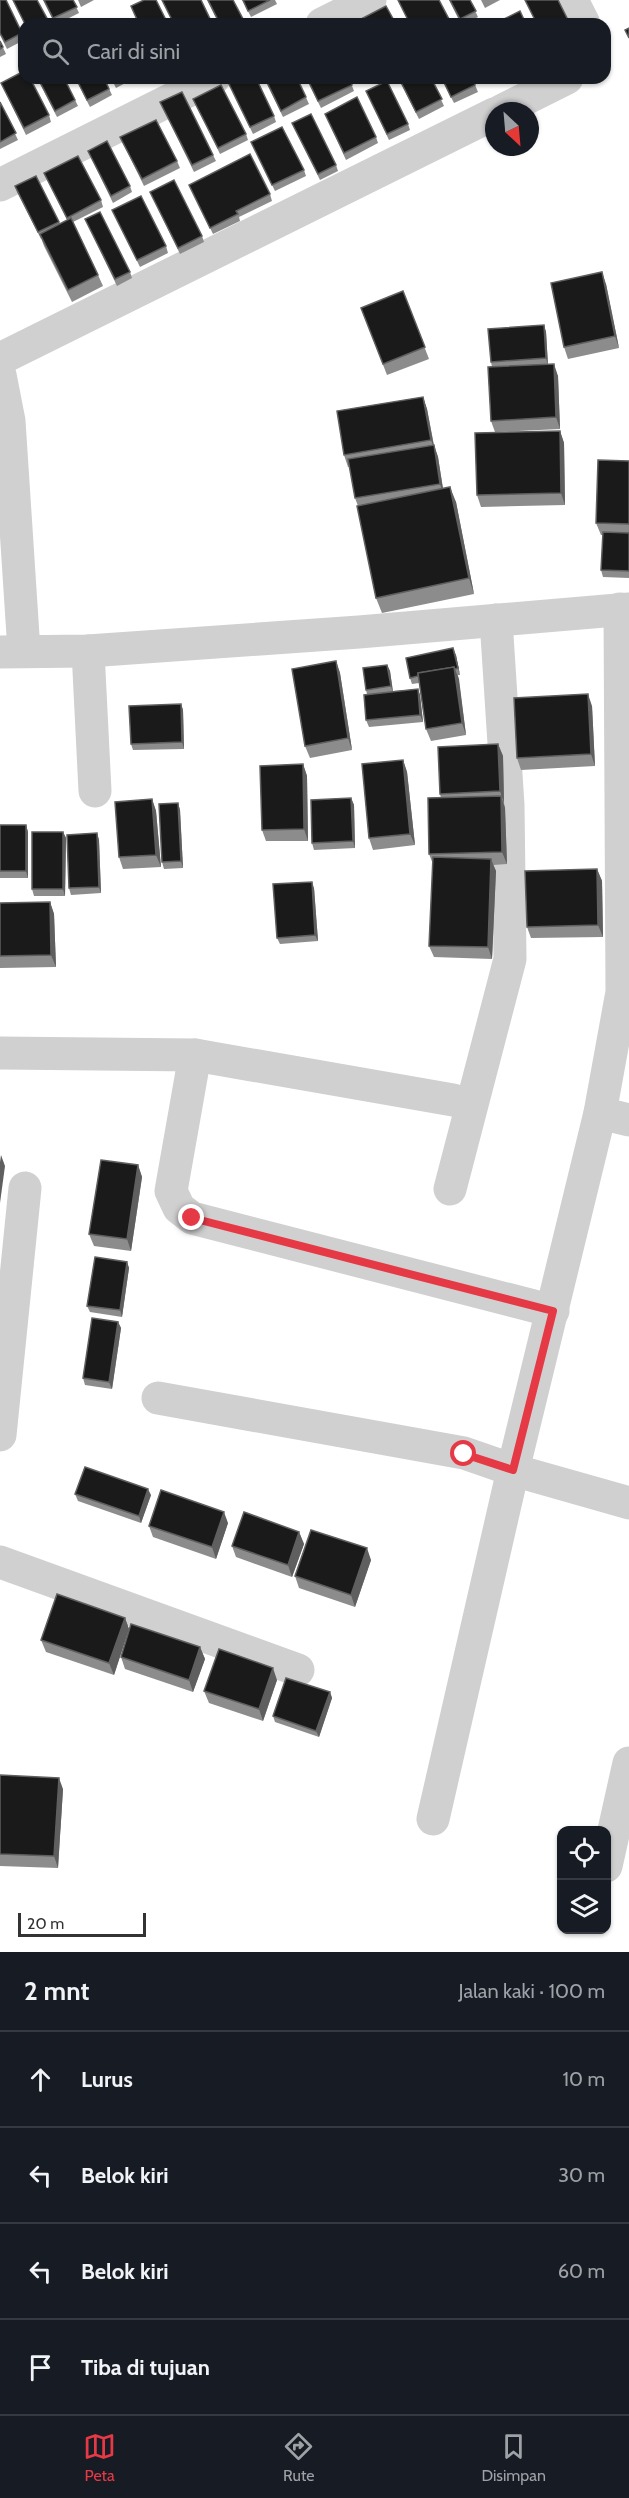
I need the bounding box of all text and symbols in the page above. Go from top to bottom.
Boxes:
search box [18,18,611,84]
icon: search [39,35,72,68]
text: Cari di sini [87,38,180,65]
north arrow [485,102,539,156]
route end [178,1204,204,1230]
route start [450,1440,476,1466]
map controls [557,1826,611,1934]
button: locate [557,1826,611,1880]
button: layers [557,1880,611,1934]
scale bar [18,1910,146,1938]
text: 20 m [27,1914,64,1933]
text: 2 mnt [24,1975,89,2007]
text: Jalan kaki · 100 m [459,1979,605,2003]
icon: ahead [24,2063,57,2096]
text: Lurus [81,2066,133,2093]
text: 10 m [562,2067,605,2091]
icon: left [24,2159,57,2192]
text: Belok kiri [81,2162,168,2189]
text: 30 m [558,2163,605,2187]
icon: left [24,2255,57,2288]
text: Belok kiri [81,2258,168,2285]
text: 60 m [558,2259,605,2283]
icon: arrive [24,2351,57,2384]
text: Tiba di tujuan [81,2354,210,2381]
tab: Peta [83,2430,116,2485]
tab: Rute [282,2430,315,2485]
tab: Disimpan [481,2430,546,2485]

